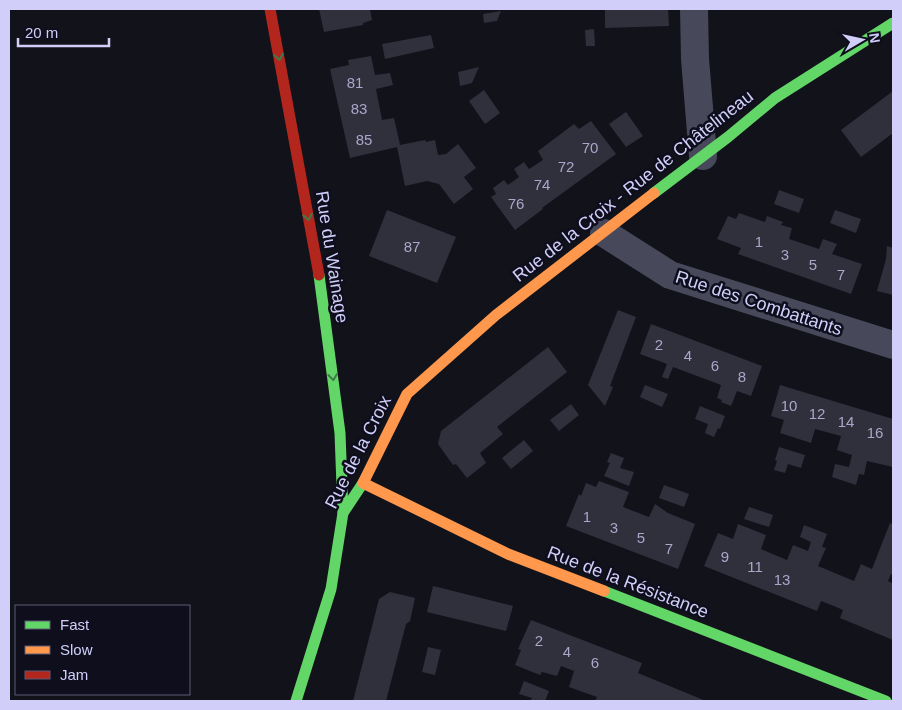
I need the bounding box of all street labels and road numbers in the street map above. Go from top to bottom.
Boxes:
street label: Rue de la Croix - Rue de Châtelineau [509,86,757,286]
street label: Rue du Wainage [312,190,352,324]
street label: Rue des Combattants [673,267,845,339]
street label: Rue de la Croix [321,392,395,512]
street label: Rue de la Résistance [545,542,711,622]

